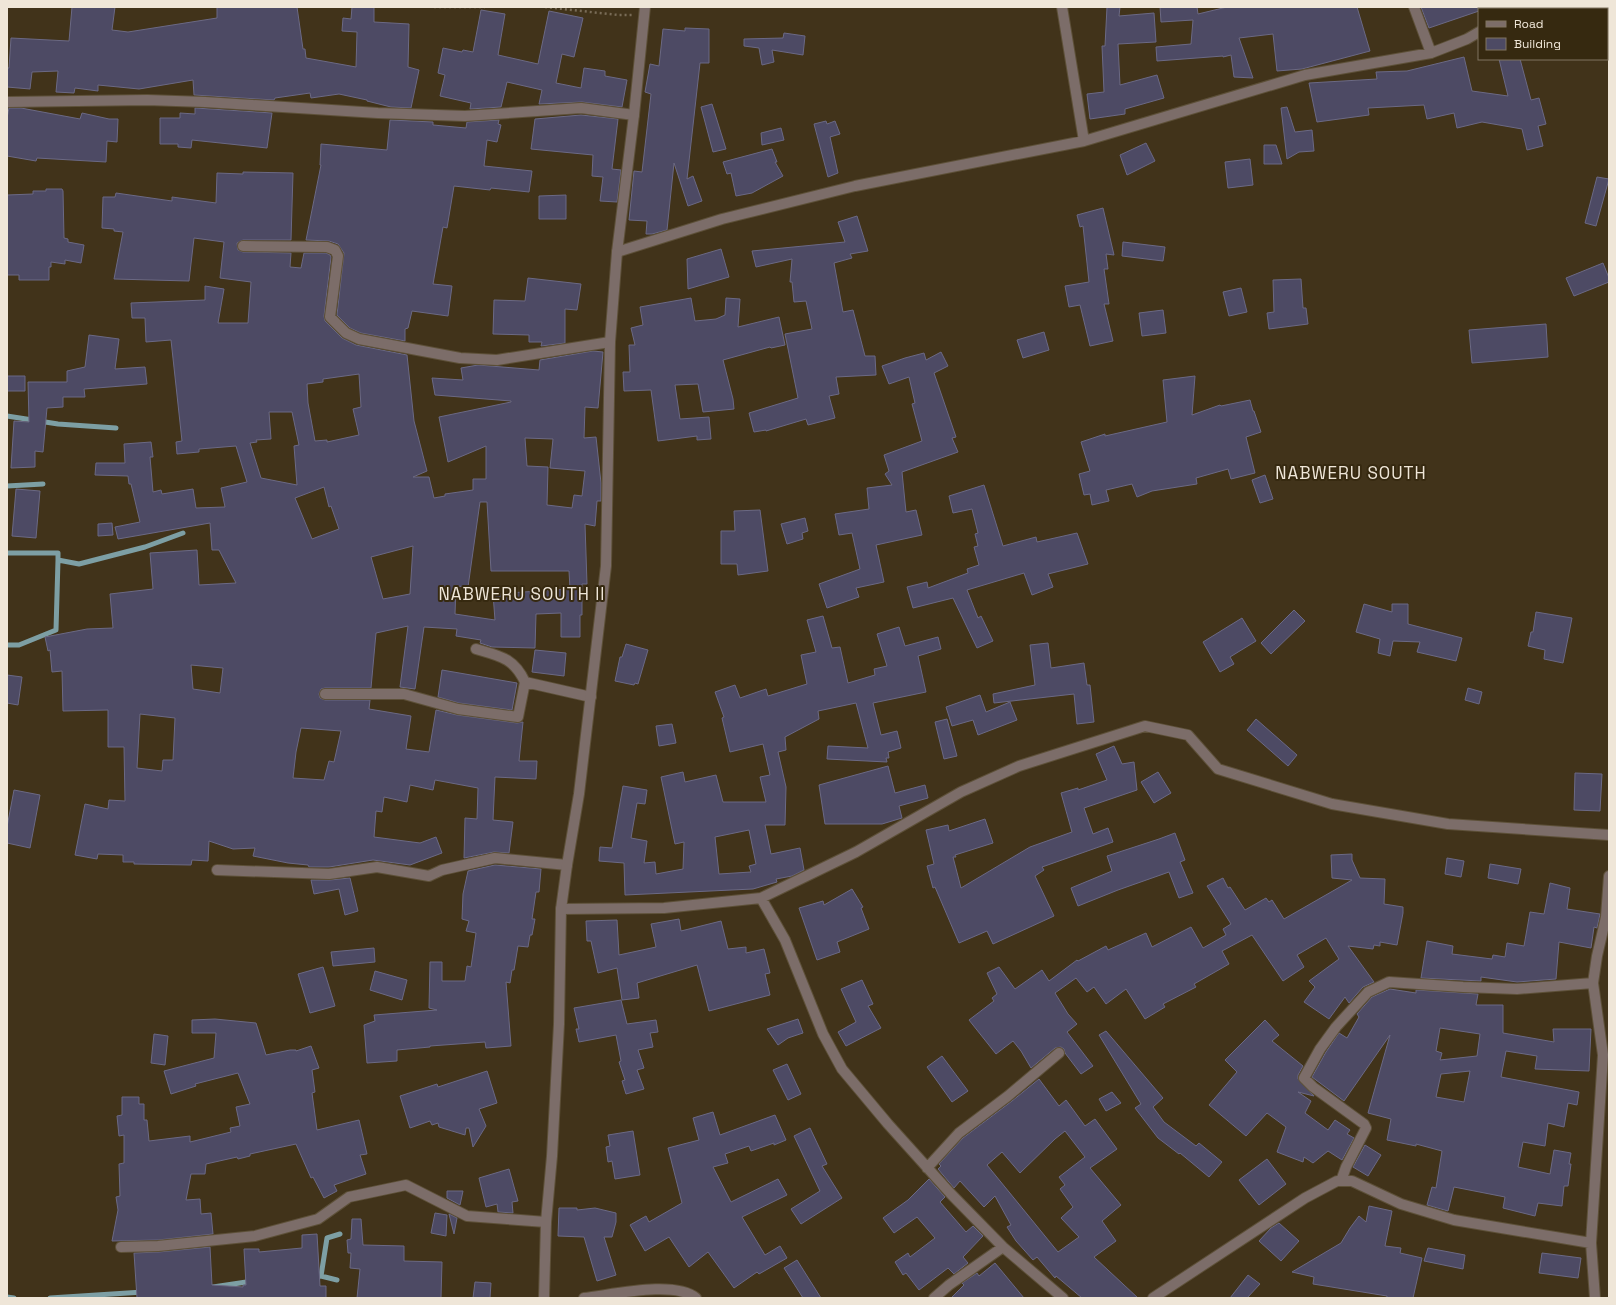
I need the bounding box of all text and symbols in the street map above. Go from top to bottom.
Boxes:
legend [1478,8,1608,60]
text: Road [1514,16,1543,32]
text: Building [1514,36,1561,52]
district label: NABWERU SOUTH [1275,462,1427,484]
district label: NABWERU SOUTH II [438,583,606,605]

